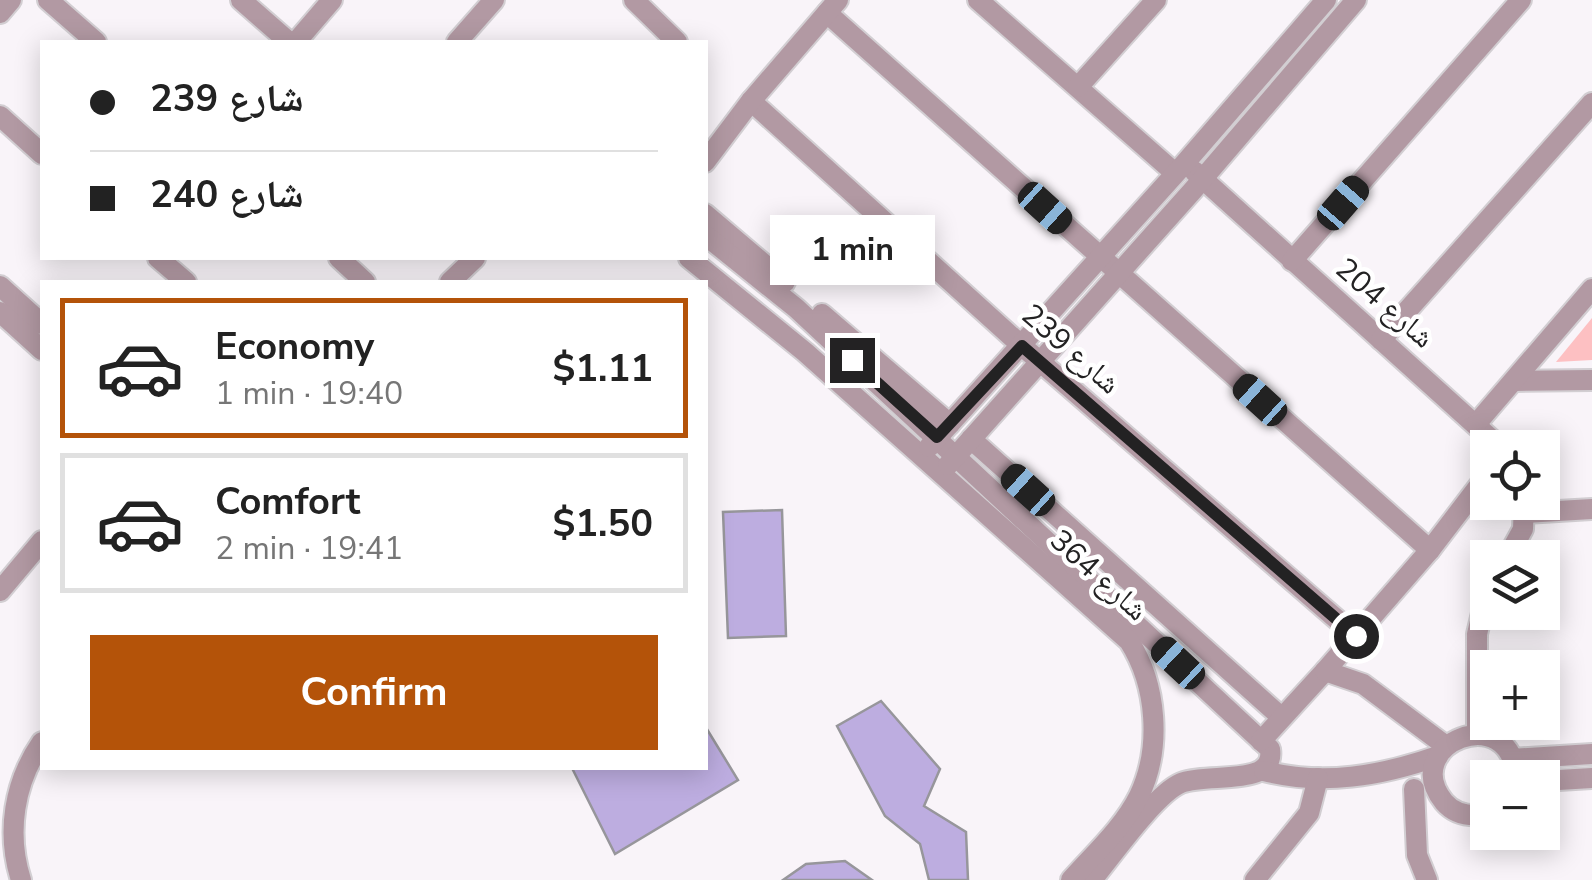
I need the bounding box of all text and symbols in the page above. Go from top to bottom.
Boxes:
text: شارع 239 [150,73,304,124]
text: شارع 240 [150,169,304,220]
car [1312,171,1374,235]
car [1013,177,1077,239]
callout: 1 min [770,215,934,285]
text: 1 min [811,228,894,271]
street label: شارع 204 [1326,249,1443,358]
street label: شارع 239 [1012,295,1129,404]
text: Economy [215,321,374,372]
icon: car [95,323,185,413]
route end [830,338,875,383]
text: $1.11 [552,343,653,394]
car [1228,369,1292,431]
text: 1 min · 19:40 [215,372,403,415]
map controls [1470,430,1560,850]
button: locate [1470,430,1560,520]
car [996,459,1060,521]
text: Comfort [215,476,360,527]
icon: car [95,478,185,568]
text: $1.50 [552,498,653,549]
street label: شارع 364 [1041,520,1157,630]
text: 2 min · 19:41 [215,527,403,570]
button: layers [1470,540,1560,630]
route start [1334,614,1379,659]
car [1146,632,1210,694]
button: Confirm [90,635,658,750]
button: + [1470,650,1560,740]
button: − [1470,760,1560,850]

